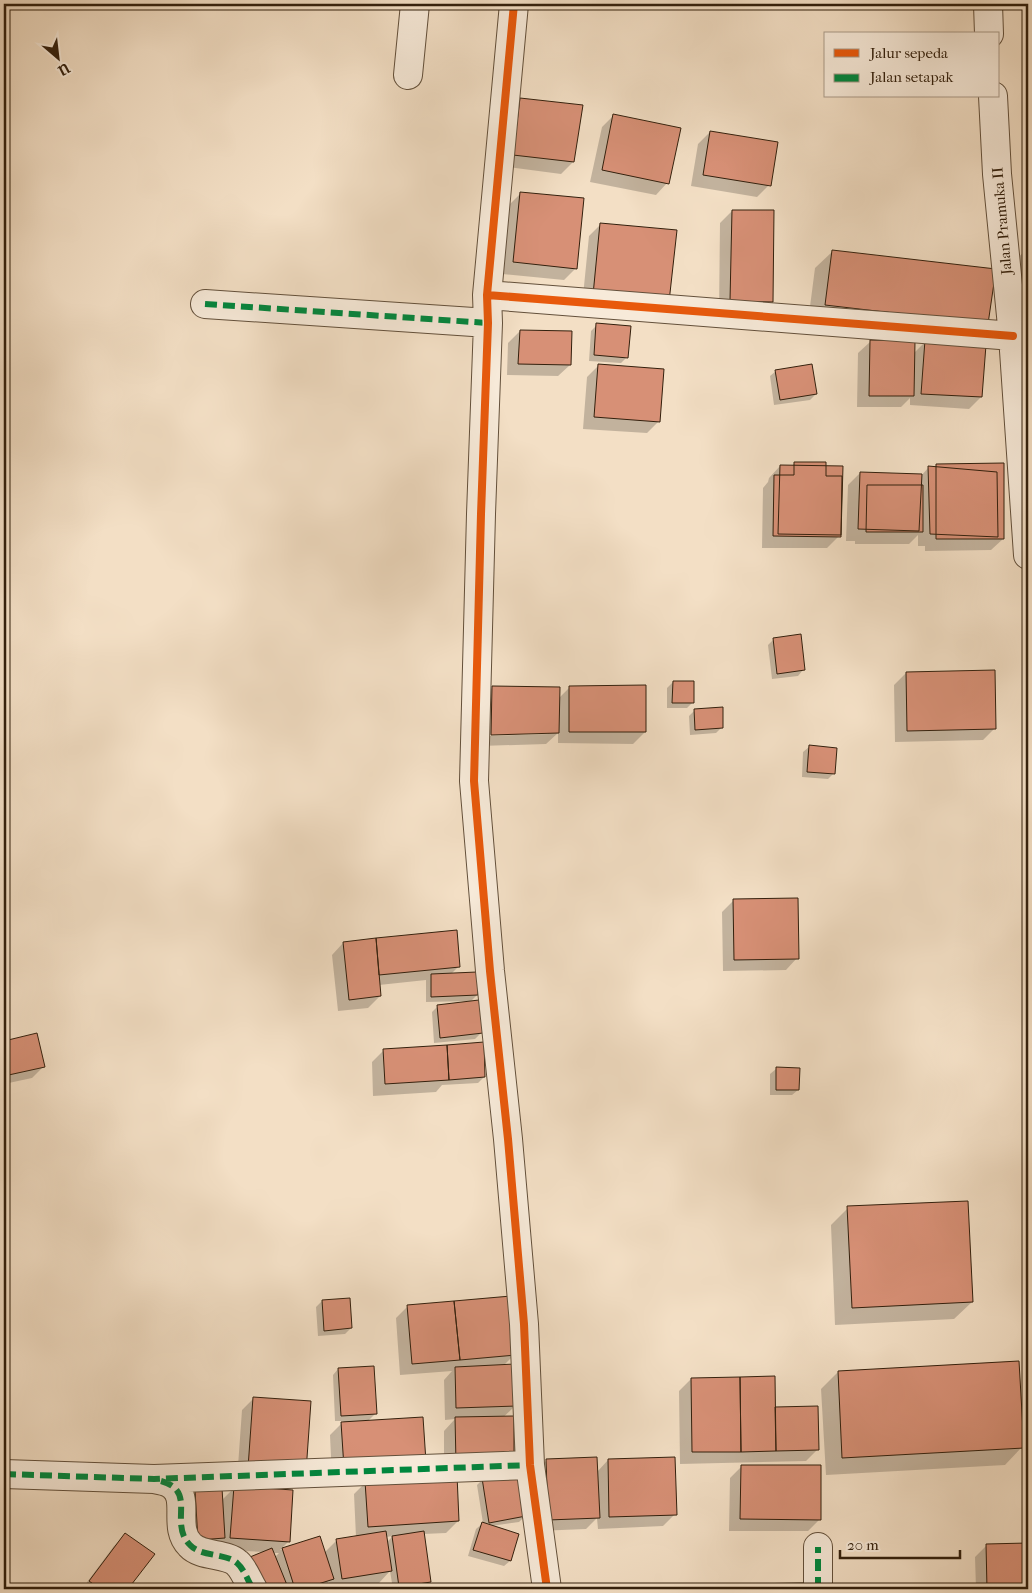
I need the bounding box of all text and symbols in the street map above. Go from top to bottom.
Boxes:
north arrow [32,32,82,82]
legend [824,32,1000,98]
text: Jalur sepeda [869,44,949,62]
text: U [55,59,74,79]
text: Jalan setapak [869,68,954,86]
street label: Jalan Pramuka II [988,166,1016,277]
scale bar [840,1528,960,1560]
text: 20 m [847,1536,879,1554]

